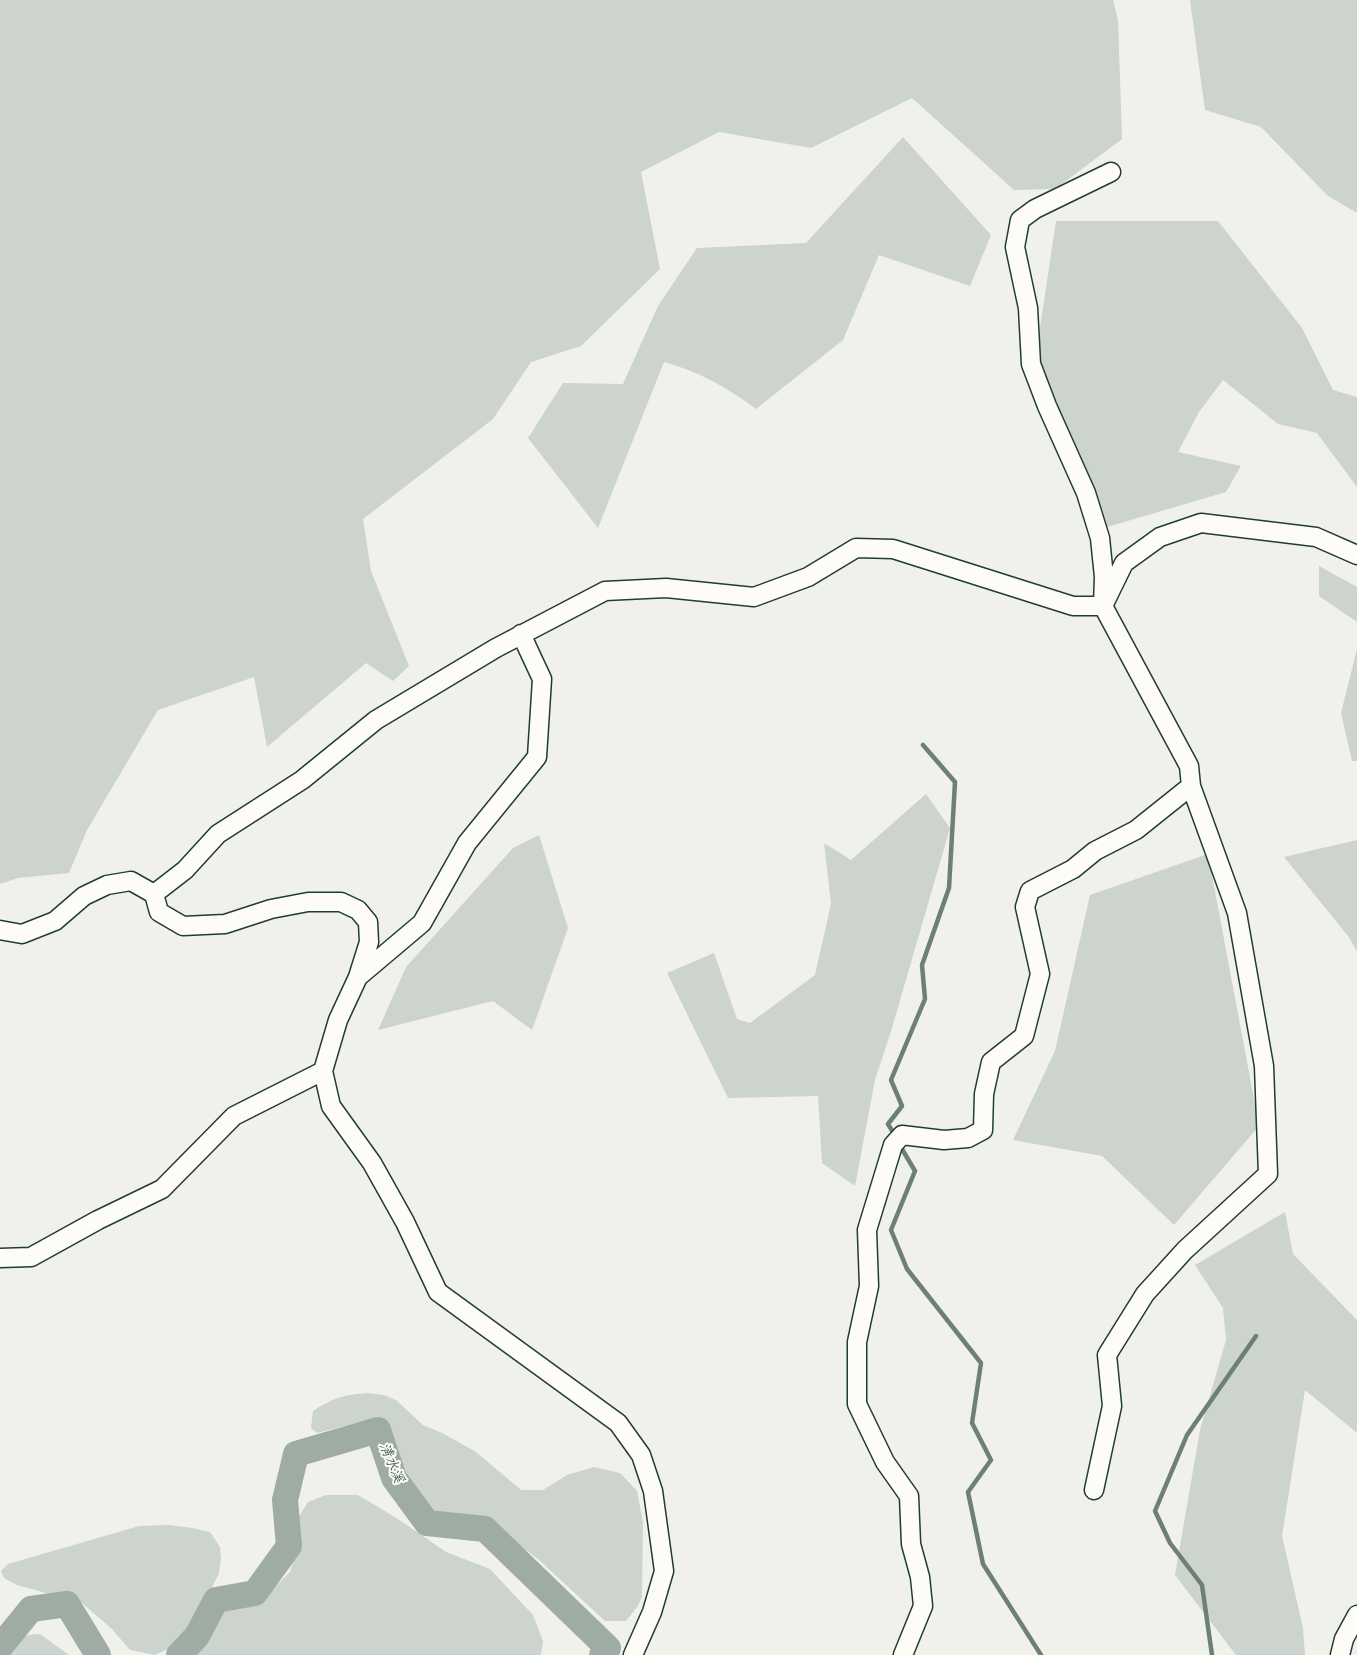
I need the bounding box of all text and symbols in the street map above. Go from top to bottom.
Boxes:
water label: 清水溪 [375,1440,407,1486]

